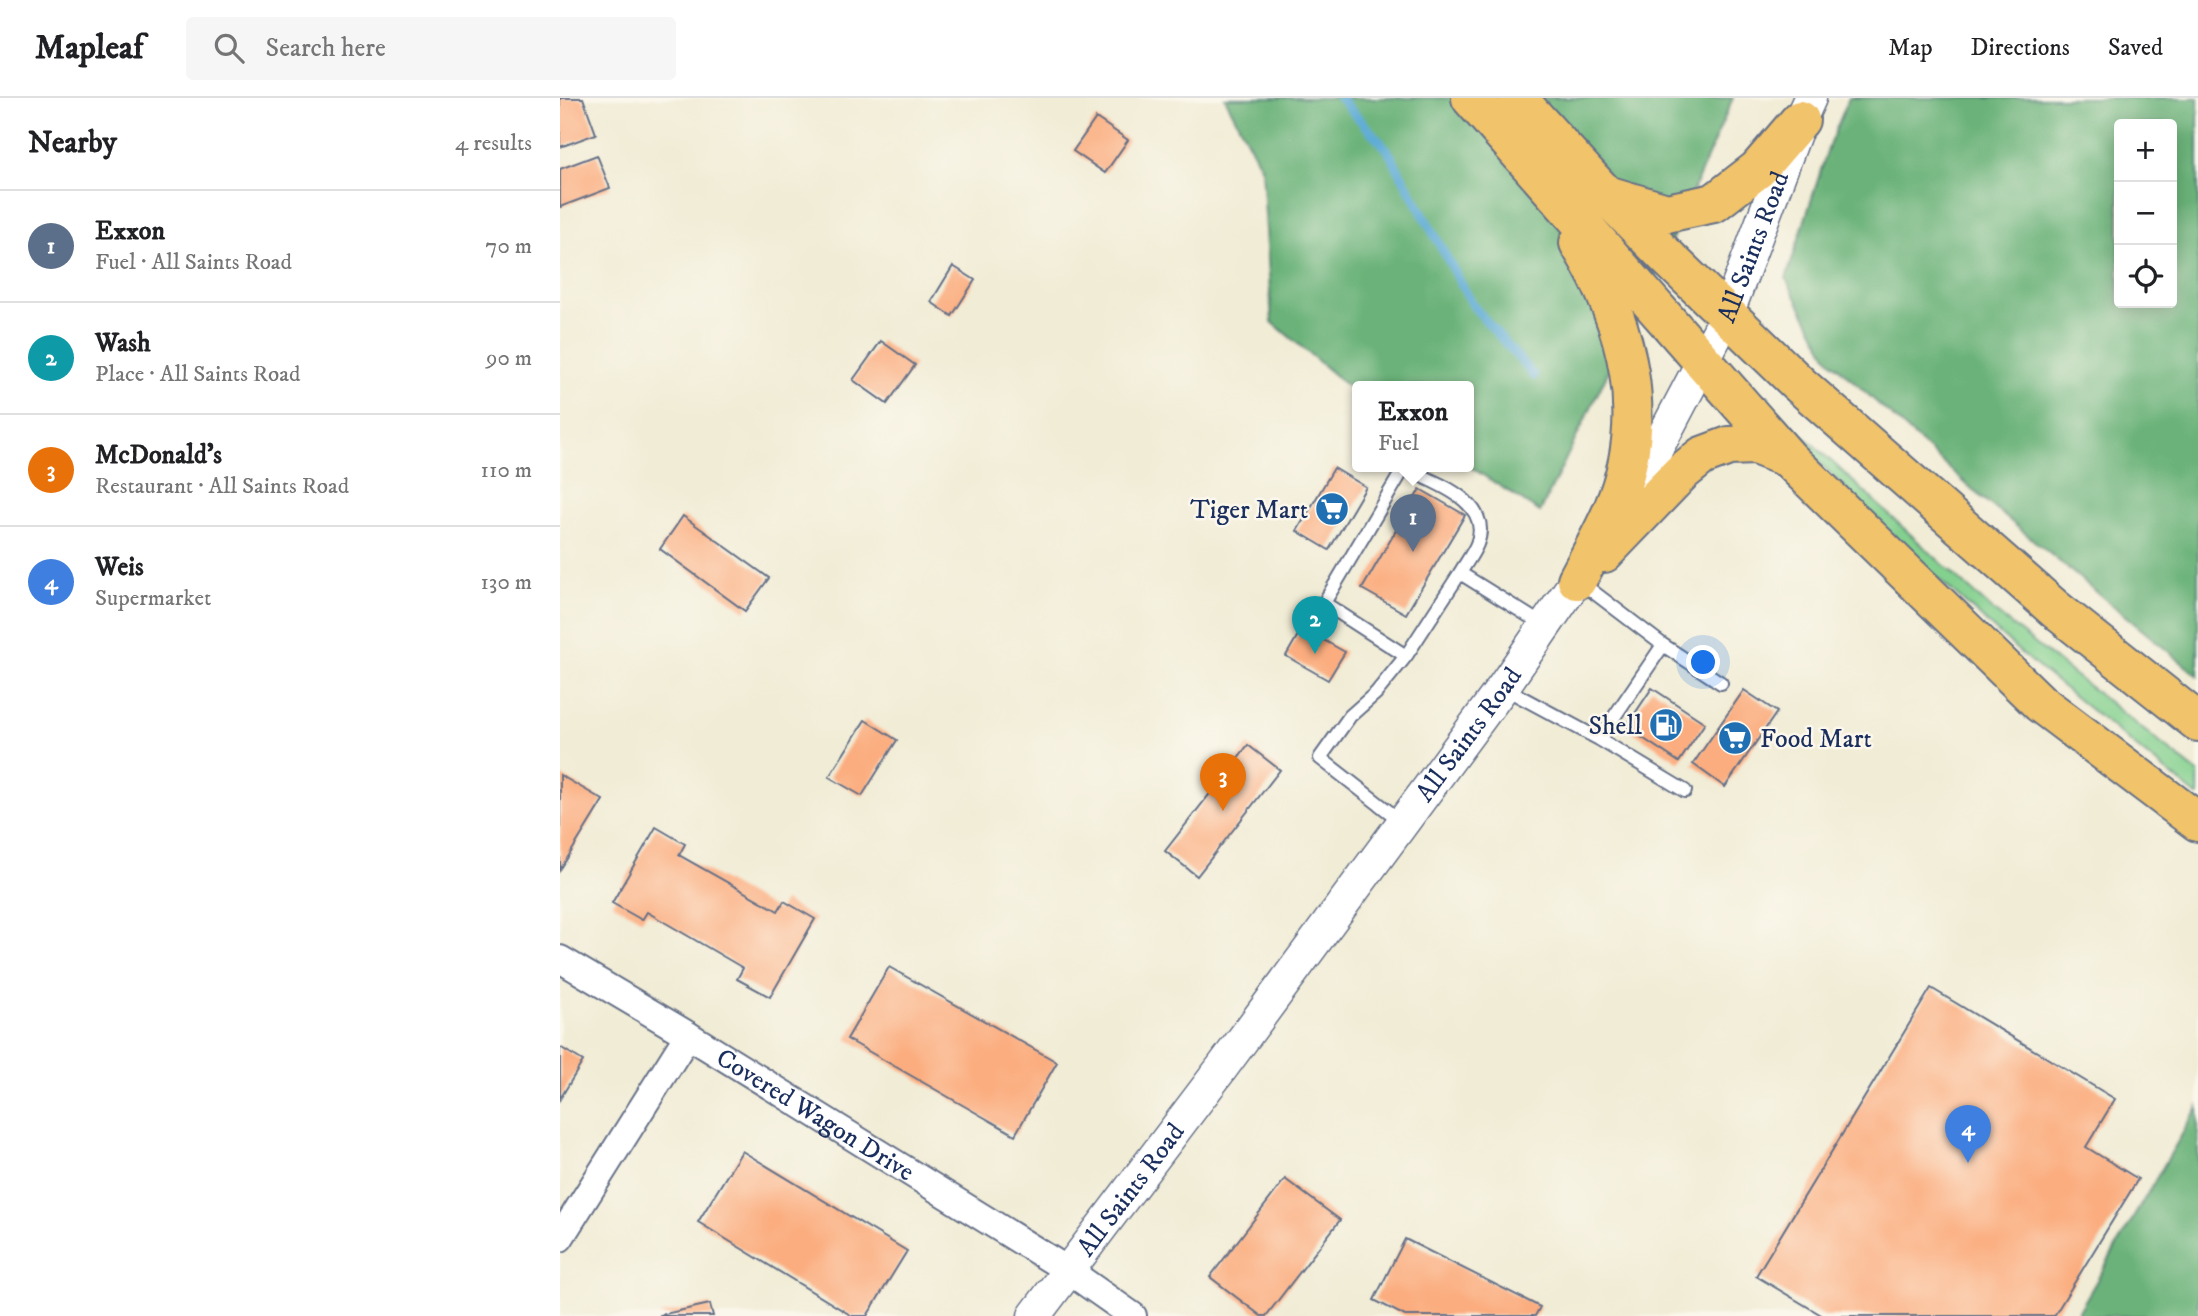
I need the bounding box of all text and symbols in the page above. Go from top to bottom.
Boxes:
search box [186,17,676,80]
text: Mapleaf [35,28,144,69]
icon: search [210,29,248,67]
text: Search here [266,32,386,65]
text: Map [1888,33,1933,63]
text: Directions [1971,33,2070,63]
text: Saved [2108,33,2163,63]
map controls [2114,119,2177,308]
button: + [2114,119,2177,182]
text: Nearby [28,125,117,162]
text: 4 results [455,129,532,158]
street label: All Saints Road [1711,167,1797,327]
button: − [2114,182,2177,245]
text: Exxon [95,215,165,248]
text: 1 [47,232,55,261]
text: 70 m [485,232,532,261]
button: locate [2114,245,2177,308]
text: Fuel · All Saints Road [95,248,292,277]
text: Wash [95,327,151,360]
text: 2 [45,344,57,373]
text: 90 m [486,344,532,373]
text: Place · All Saints Road [95,360,300,389]
popup [1352,381,1474,472]
text: Exxon [1378,396,1448,429]
text: Fuel [1378,429,1419,458]
text: McDonald's [95,439,222,472]
text: 3 [47,456,55,485]
text: 110 m [481,456,532,485]
text: Restaurant · All Saints Road [95,472,349,501]
supermarket icon: Tiger Mart [1313,490,1351,528]
place label: Tiger Mart [1190,494,1308,527]
pin: 1 [1390,494,1436,552]
text: Weis [95,551,144,584]
text: 4 [44,568,58,597]
text: 130 m [480,568,532,597]
text: Supermarket [95,584,211,613]
pin: 2 [1292,596,1338,654]
your location [1686,645,1720,679]
street label: All Saints Road [1409,661,1530,809]
fuel station icon: Shell [1647,706,1685,744]
place label: Shell [1588,710,1642,743]
supermarket icon: Food Mart [1716,719,1754,757]
place label: Food Mart [1760,723,1872,756]
pin: 3 [1200,753,1246,811]
street label: Covered Wagon Drive [710,1042,920,1189]
pin: 4 [1945,1105,1991,1163]
street label: All Saints Road [1070,1117,1192,1264]

